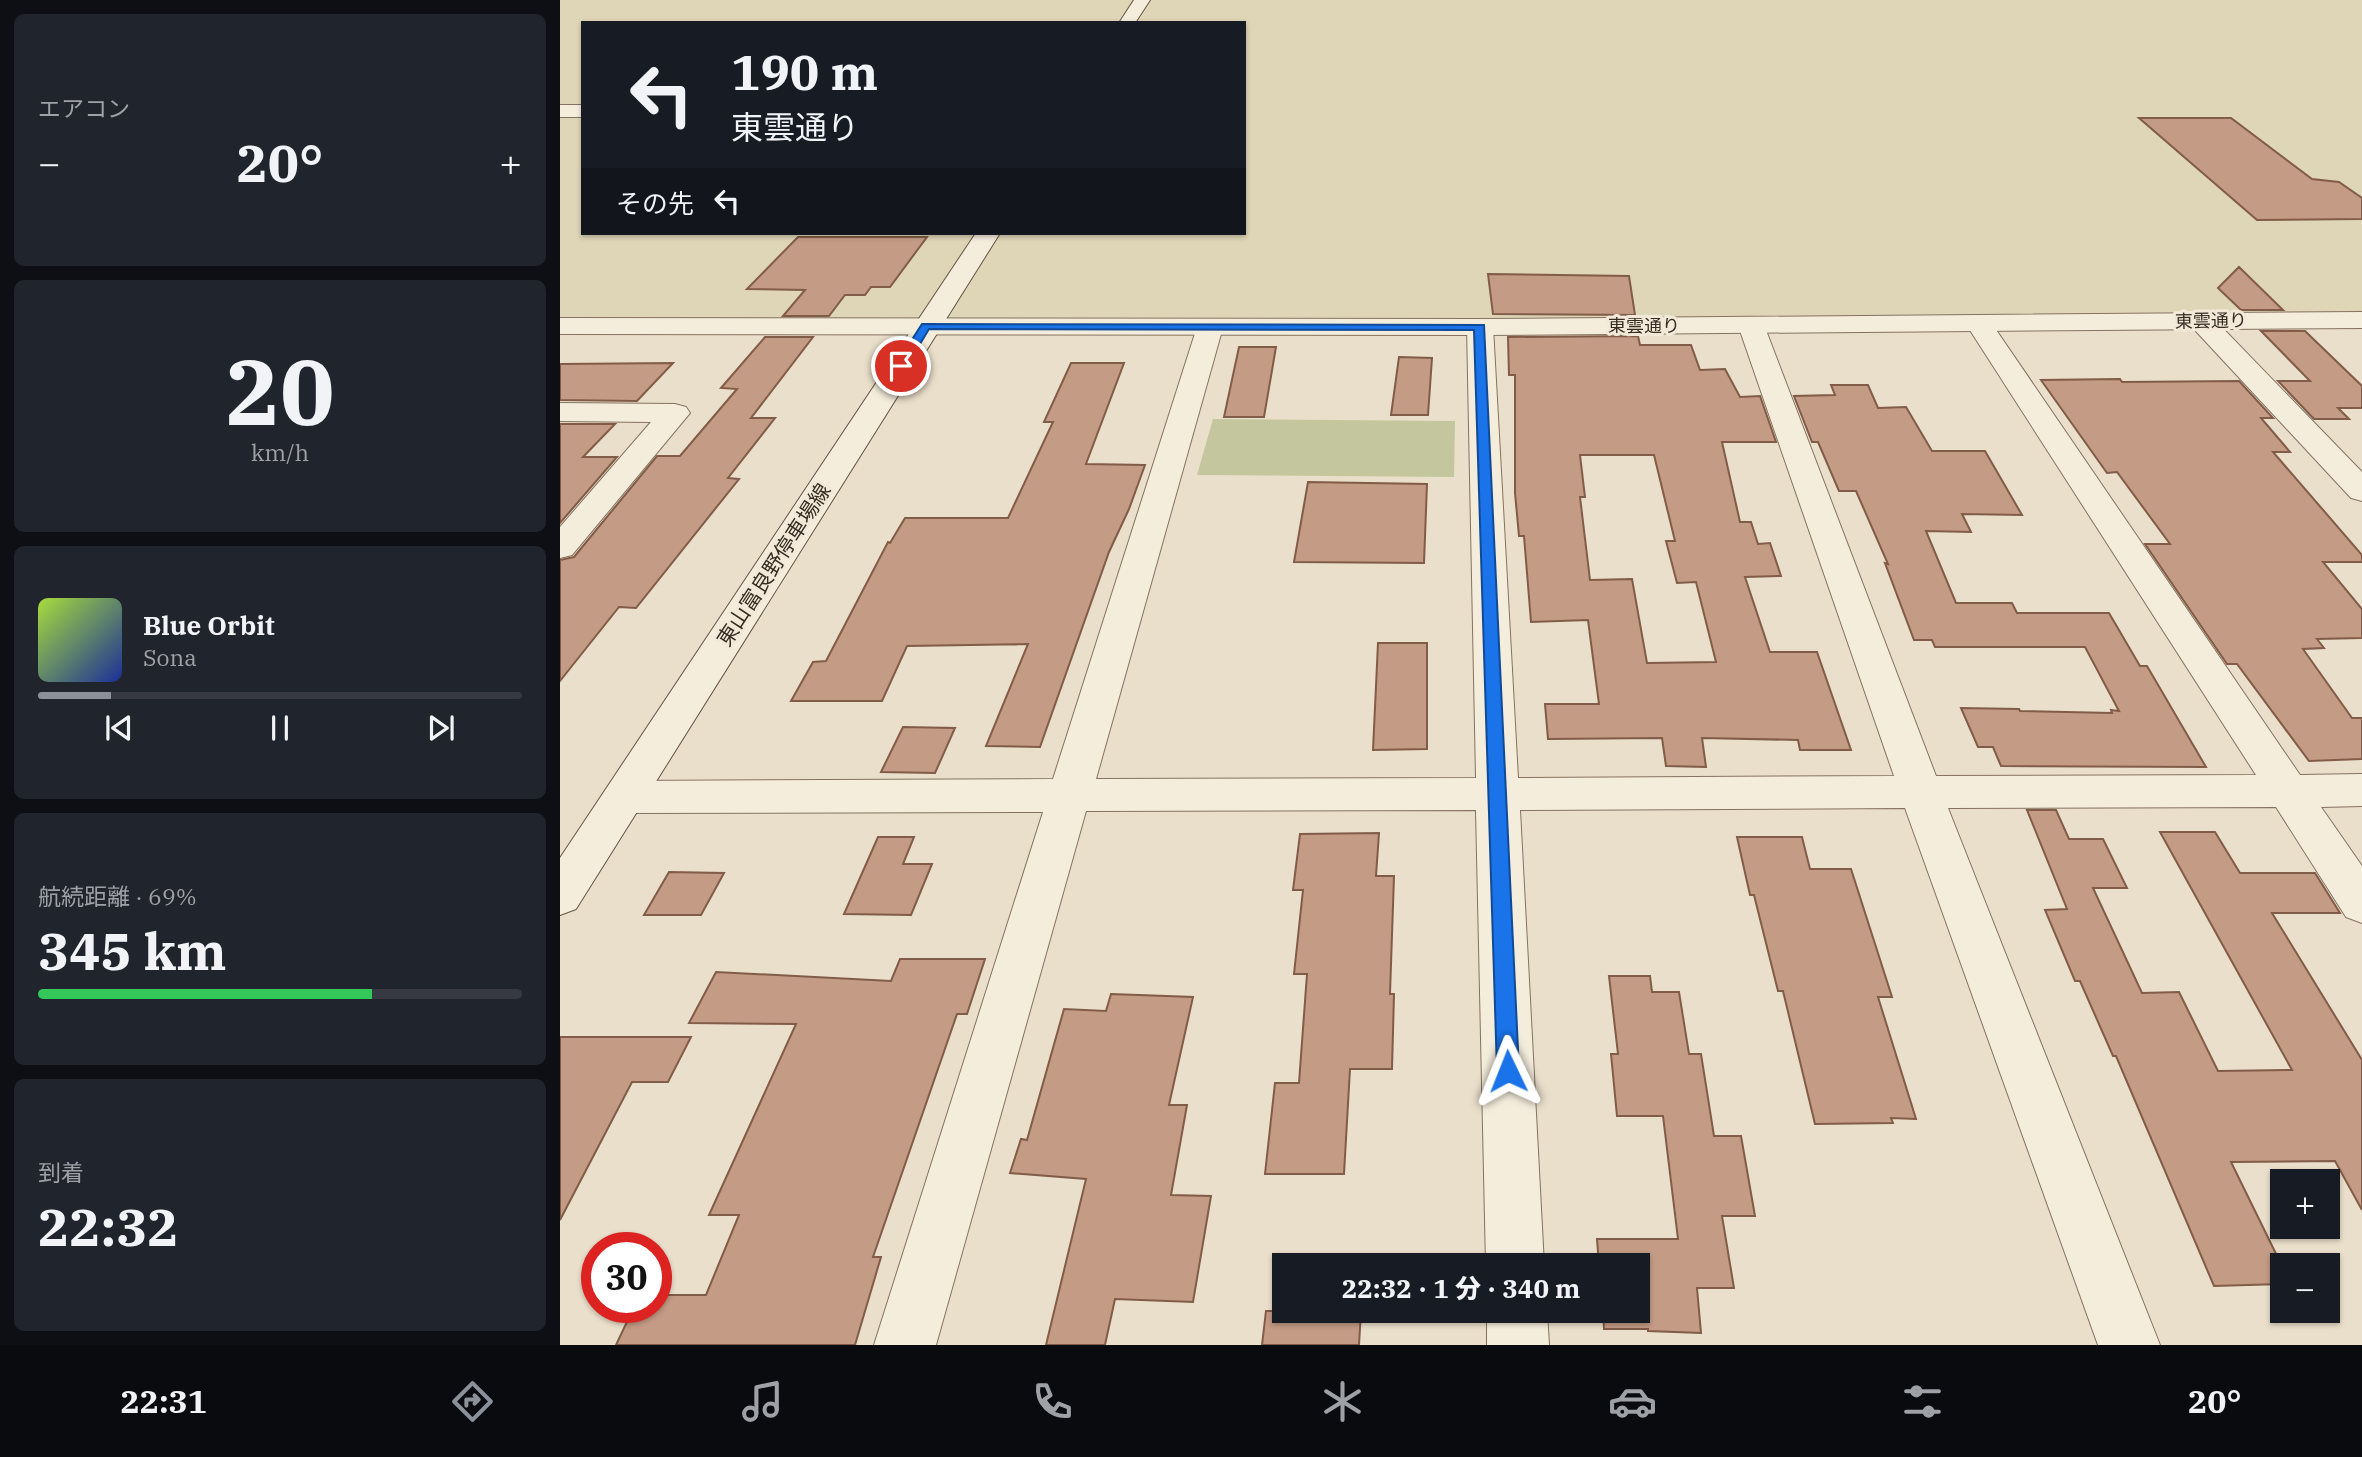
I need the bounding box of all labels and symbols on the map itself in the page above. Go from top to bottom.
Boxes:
street label: 東雲通り [2175,308,2247,333]
street label: 東雲通り [1608,314,1680,337]
pin [871,336,931,396]
street label: 東山富良野停車場線 [710,478,836,651]
position arrow [1471,1034,1545,1108]
speed limit sign: 30 [581,1232,672,1323]

